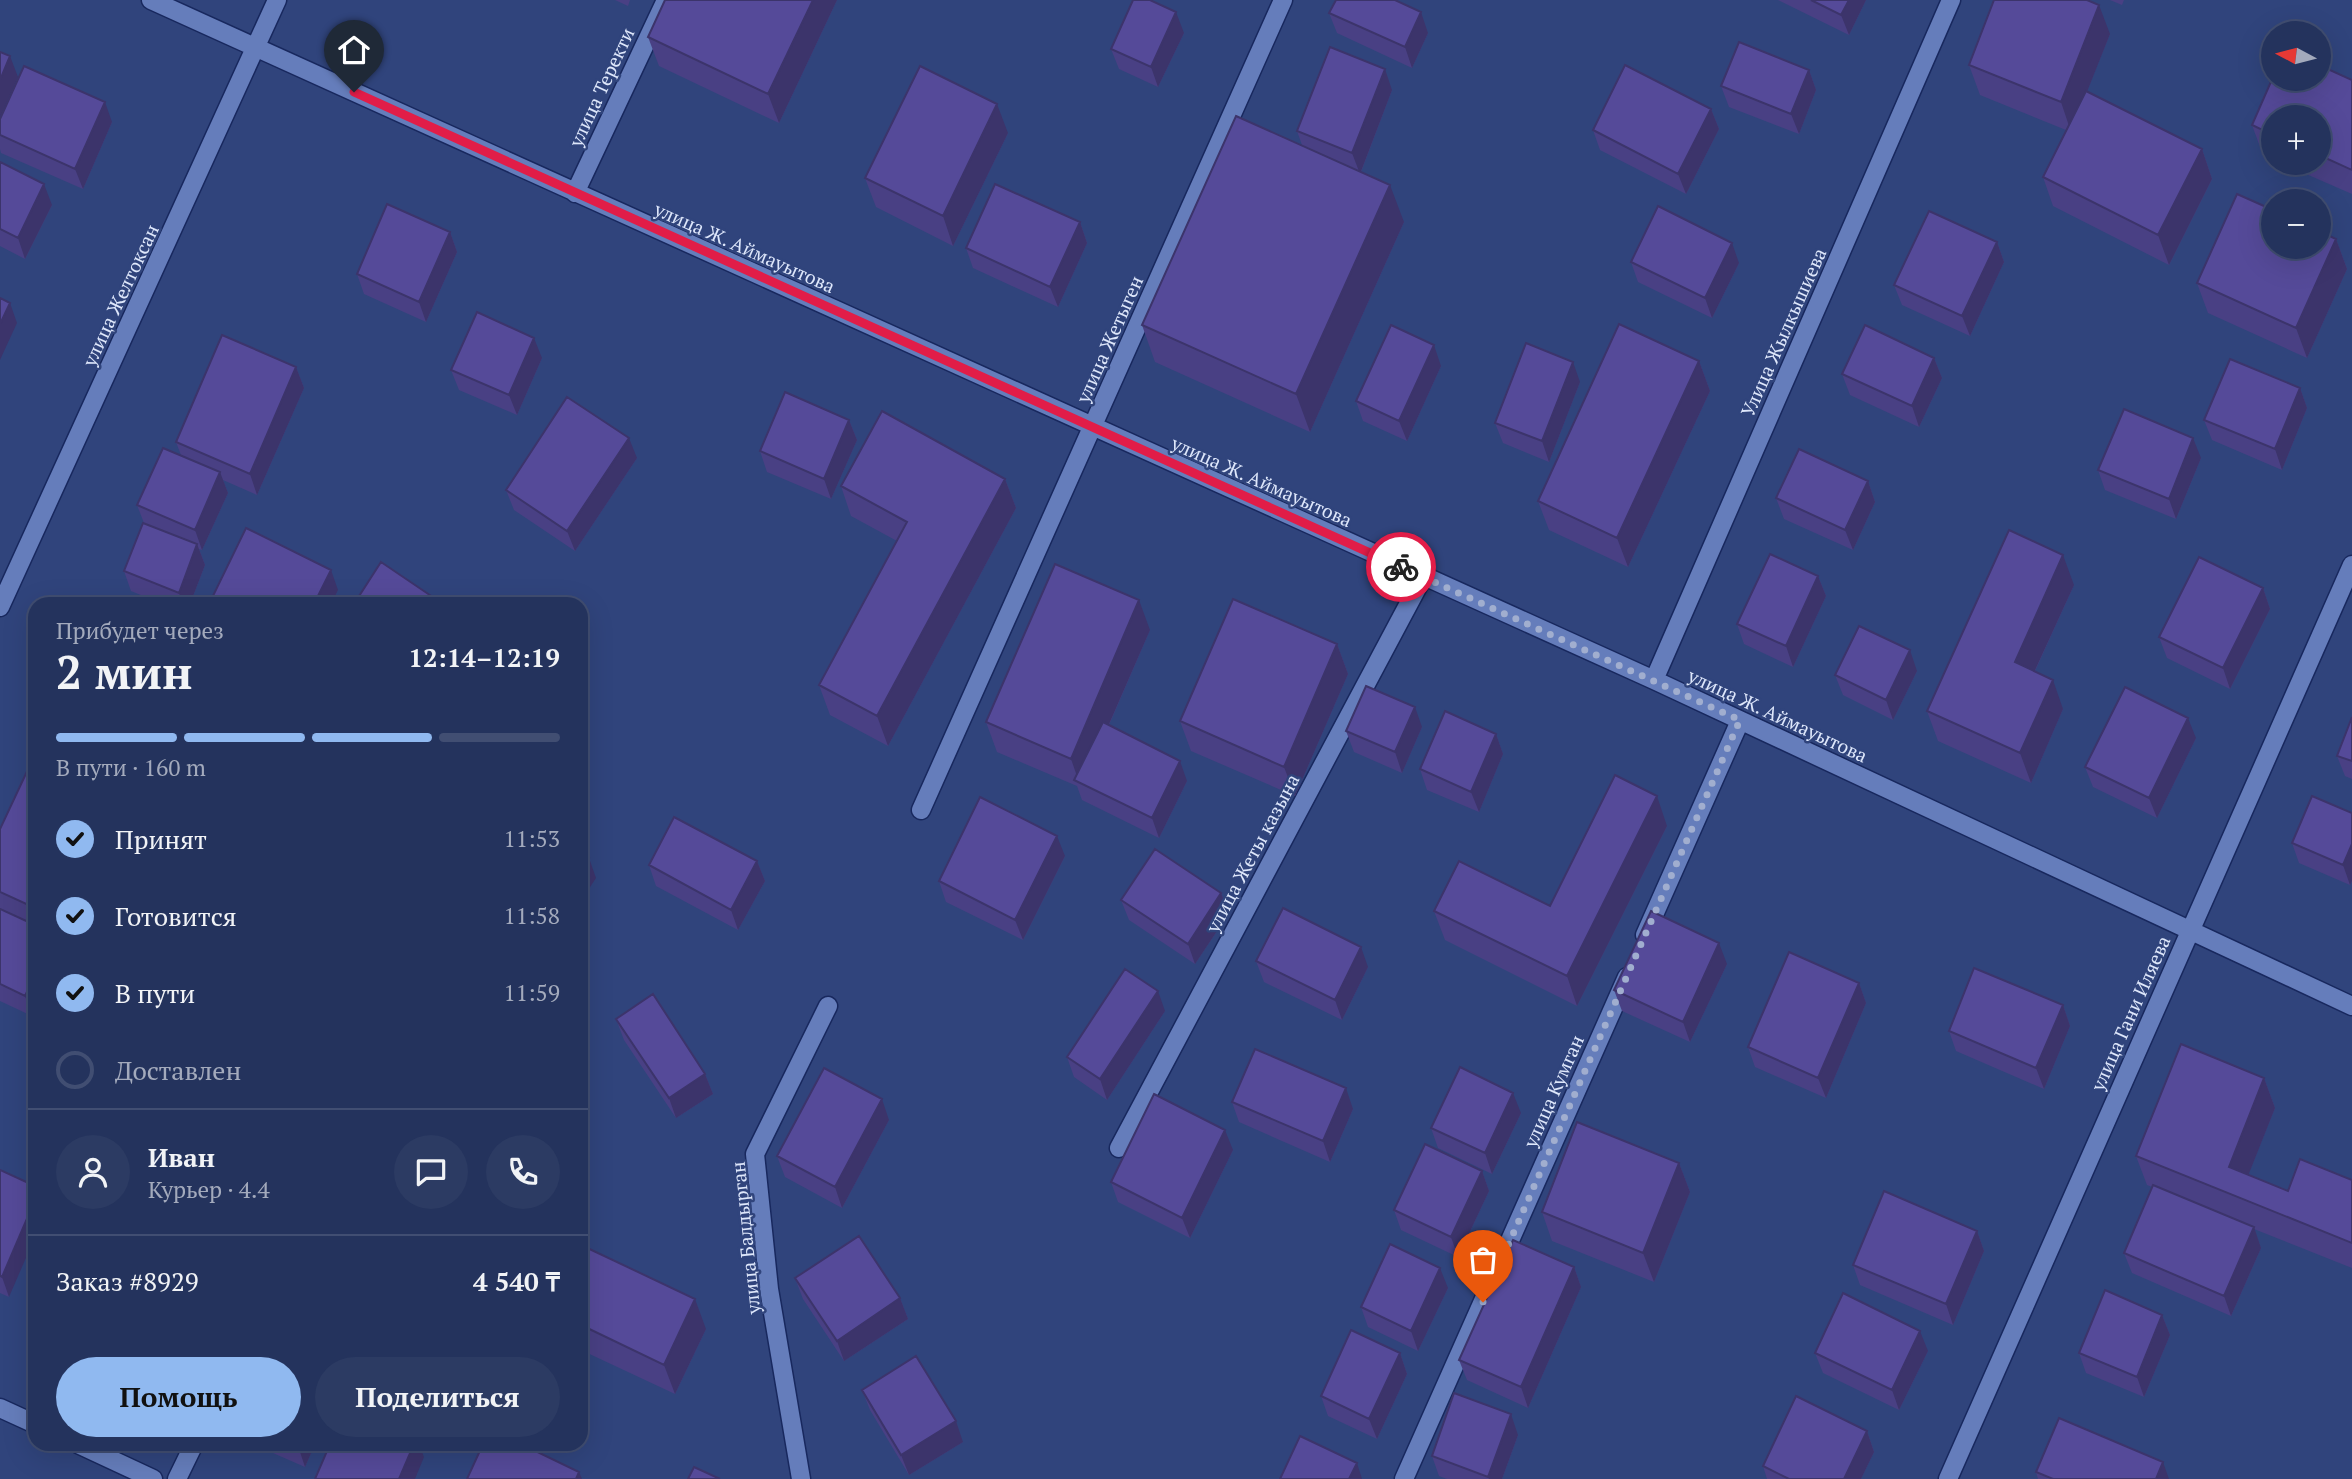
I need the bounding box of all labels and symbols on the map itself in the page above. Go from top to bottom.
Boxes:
pin [324,20,384,92]
north arrow [2261,21,2331,91]
street label: улица Теректи [562,23,639,151]
street label: улица Ж. Аймауытова [650,195,840,298]
street label: улица Желтоксан [76,220,164,371]
street label: Улица Жылкышиева [1735,243,1832,420]
street label: улица Жетыген [1069,271,1148,407]
street label: улица Ж. Аймауытова [1167,429,1357,532]
courier [1366,532,1436,602]
street label: улица Ж. Аймауытова [1683,662,1872,768]
street label: улица Жеты казына [1199,769,1305,938]
street label: улица Гани Иляева [2084,931,2176,1095]
street label: улица Кумган [1517,1031,1589,1152]
street label: улица Балдырган [725,1160,766,1317]
pin [1453,1230,1513,1302]

